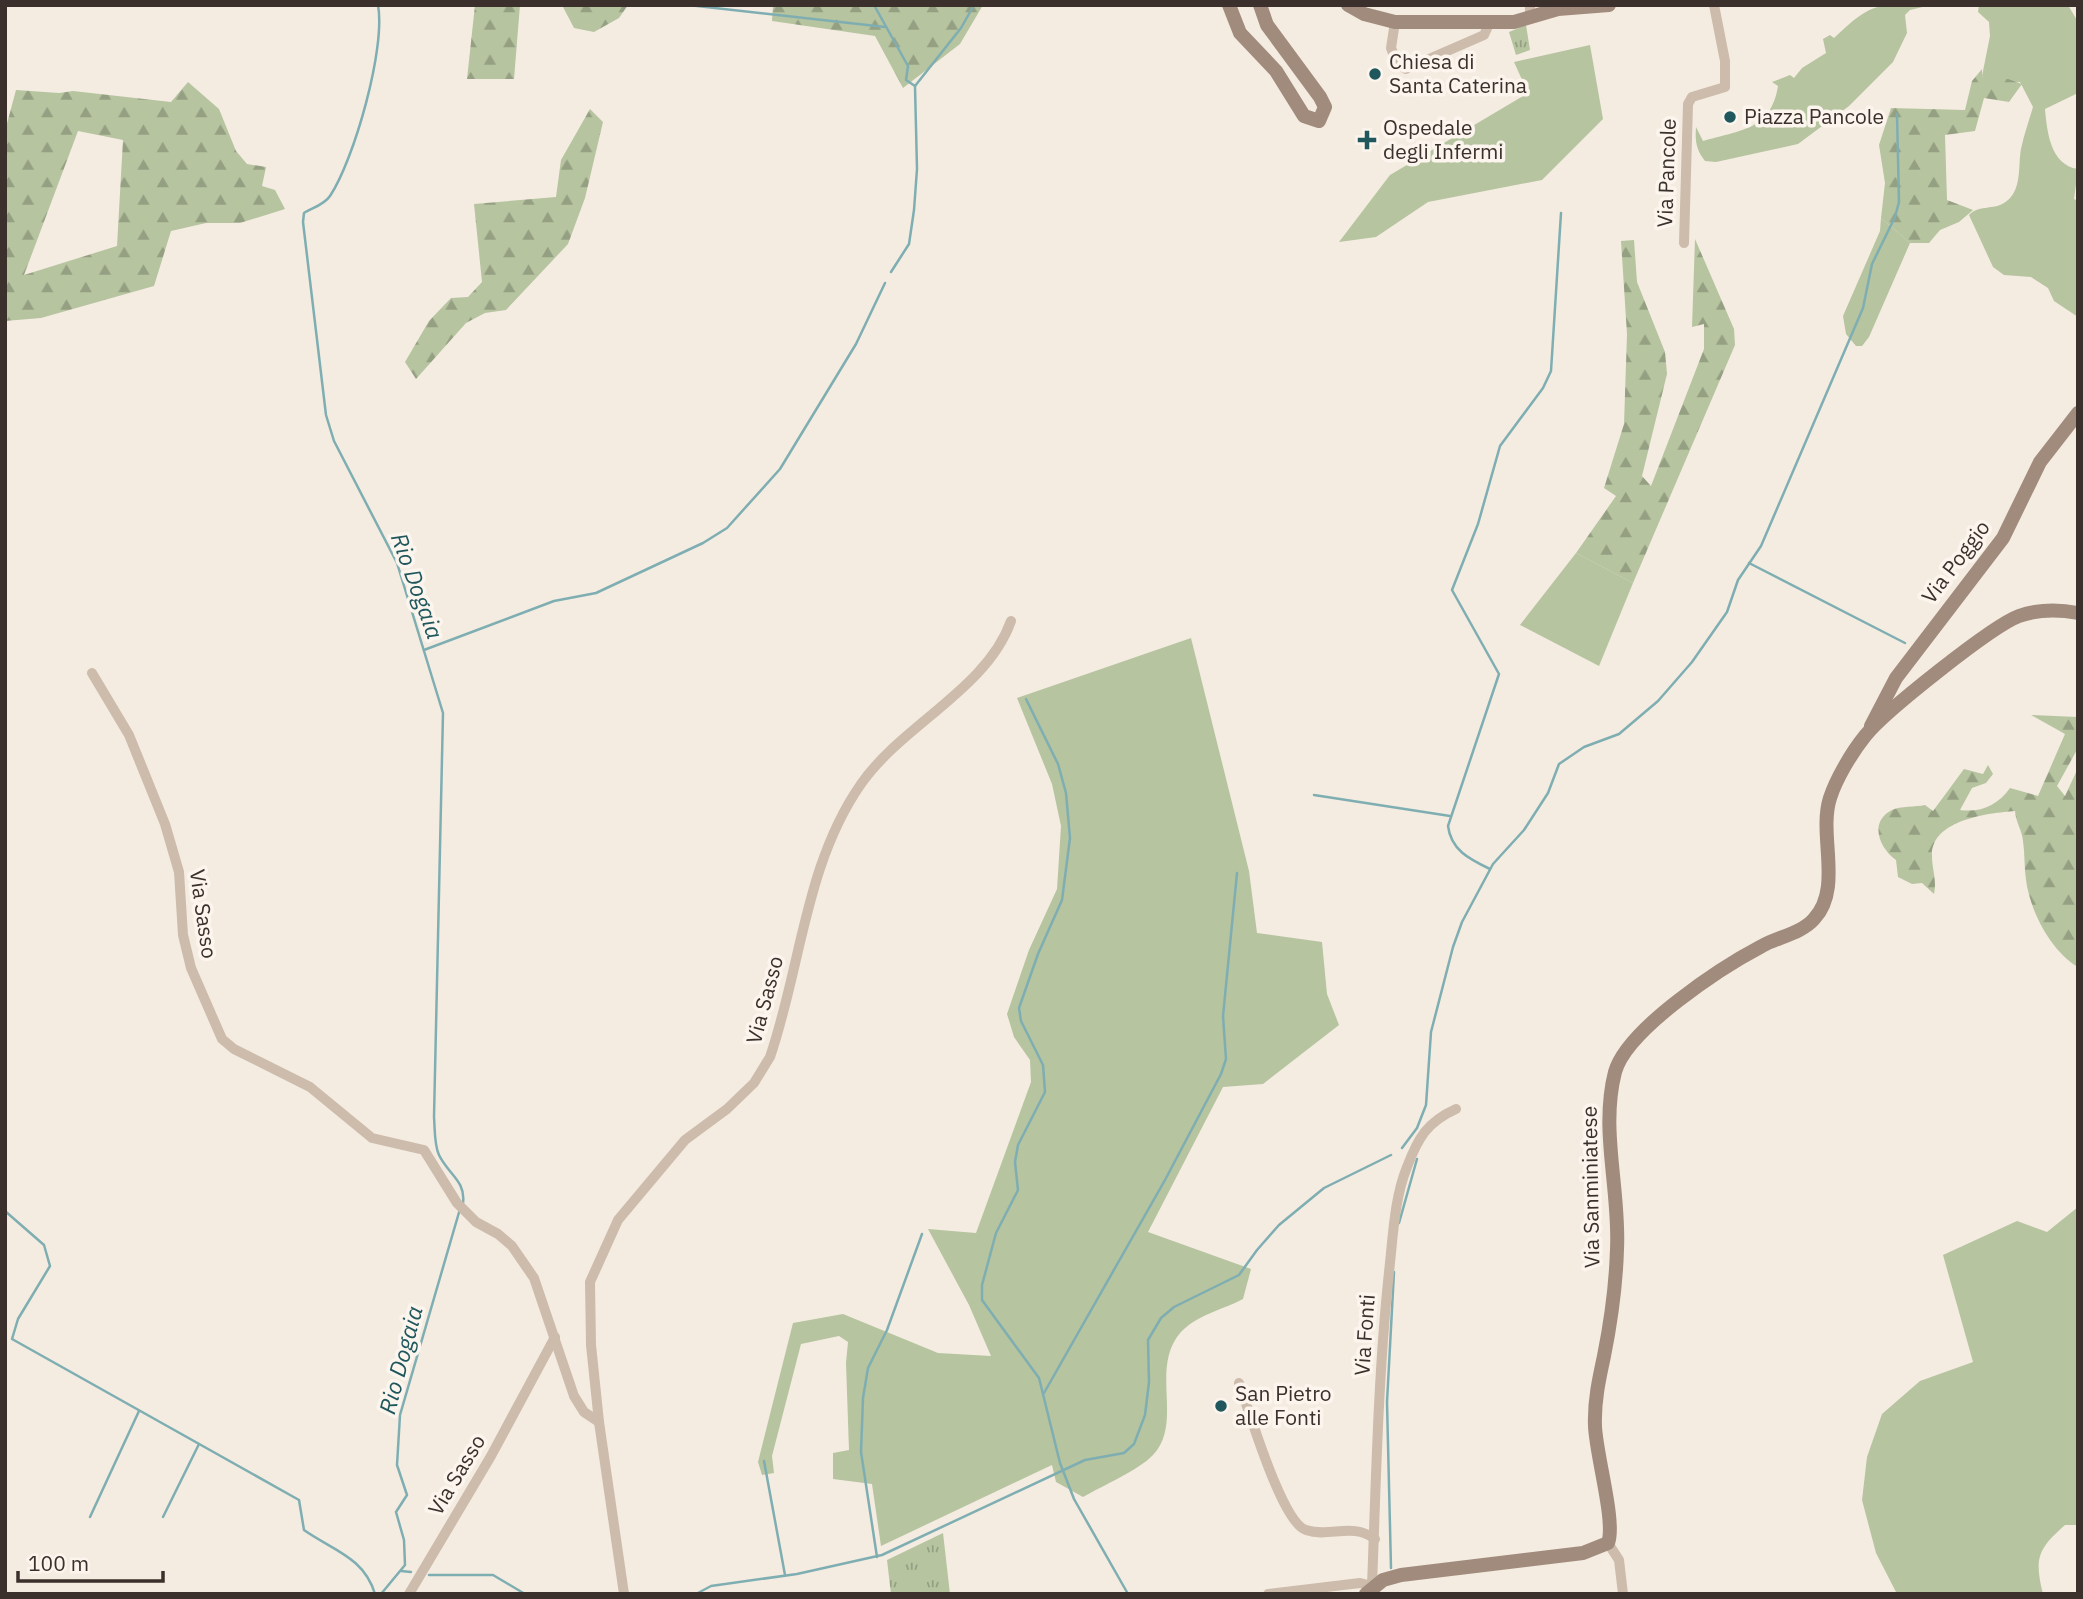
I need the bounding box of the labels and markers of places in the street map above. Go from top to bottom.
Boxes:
place label: Chiesa di Santa Caterina [1389,47,1527,99]
marker: Chiesa di Santa Caterina [1367,66,1383,82]
place label: Piazza Pancole [1744,102,1884,130]
marker: Piazza Pancole [1722,109,1738,125]
place label: Ospedale degli Infermi [1383,113,1504,165]
marker: Ospedale degli Infermi [1357,130,1377,150]
place label: San Pietro alle Fonti [1235,1379,1332,1431]
marker: San Pietro alle Fonti [1213,1398,1229,1414]

